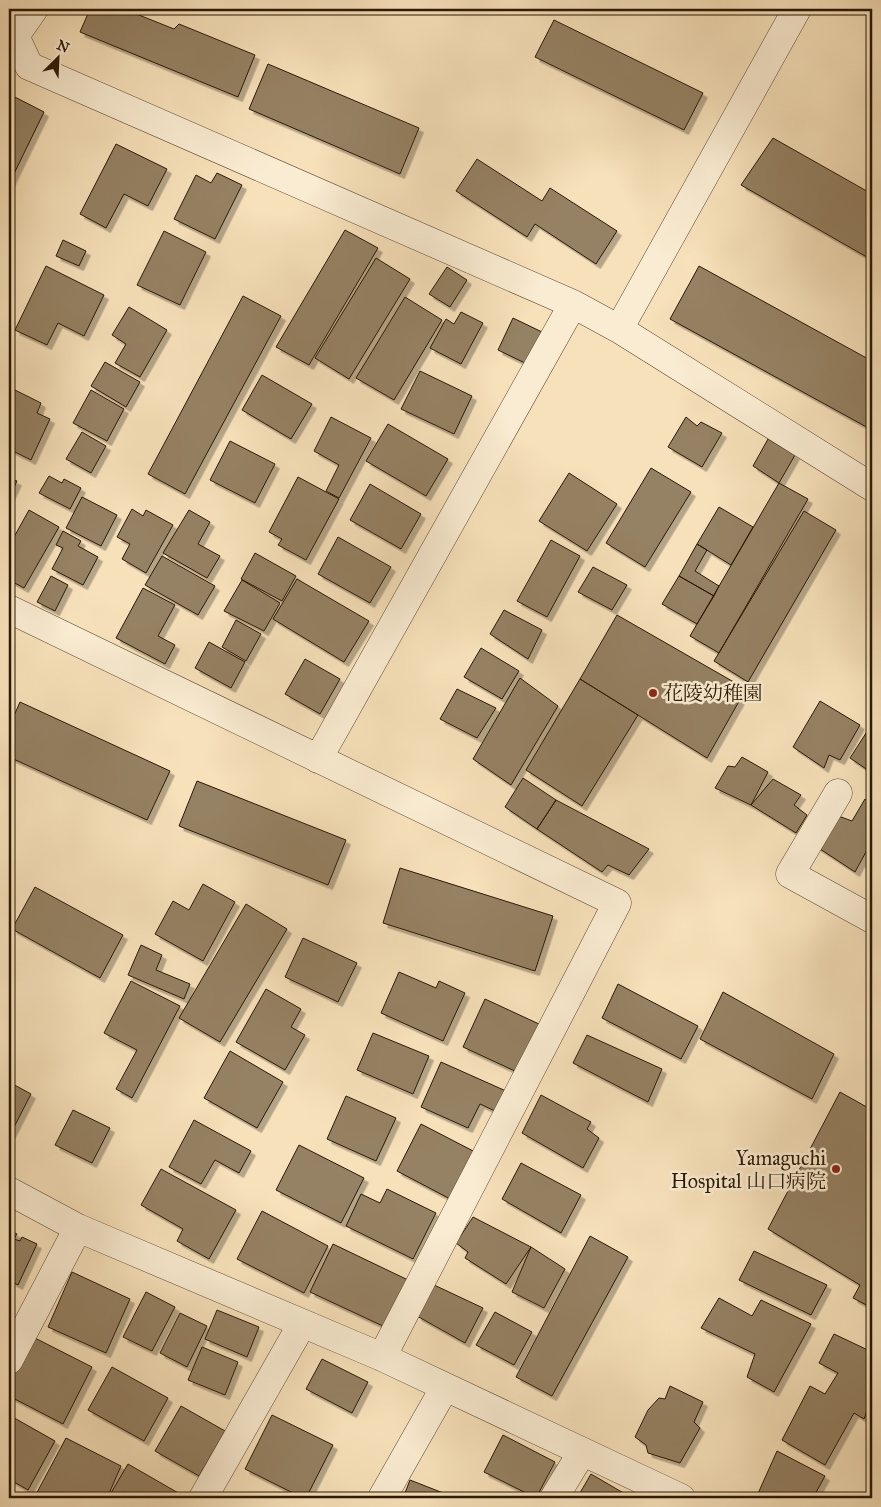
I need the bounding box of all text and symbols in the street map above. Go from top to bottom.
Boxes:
north arrow [32,32,82,82]
text: N [54,36,72,57]
place label: 花陵幼稚園 [663,681,763,705]
marker: 花陵幼稚園 [647,687,659,699]
place label: Yamaguchi Hospital 山口病院 [671,1146,827,1193]
marker: Yamaguchi Hospital 山口病院 [830,1163,842,1175]

